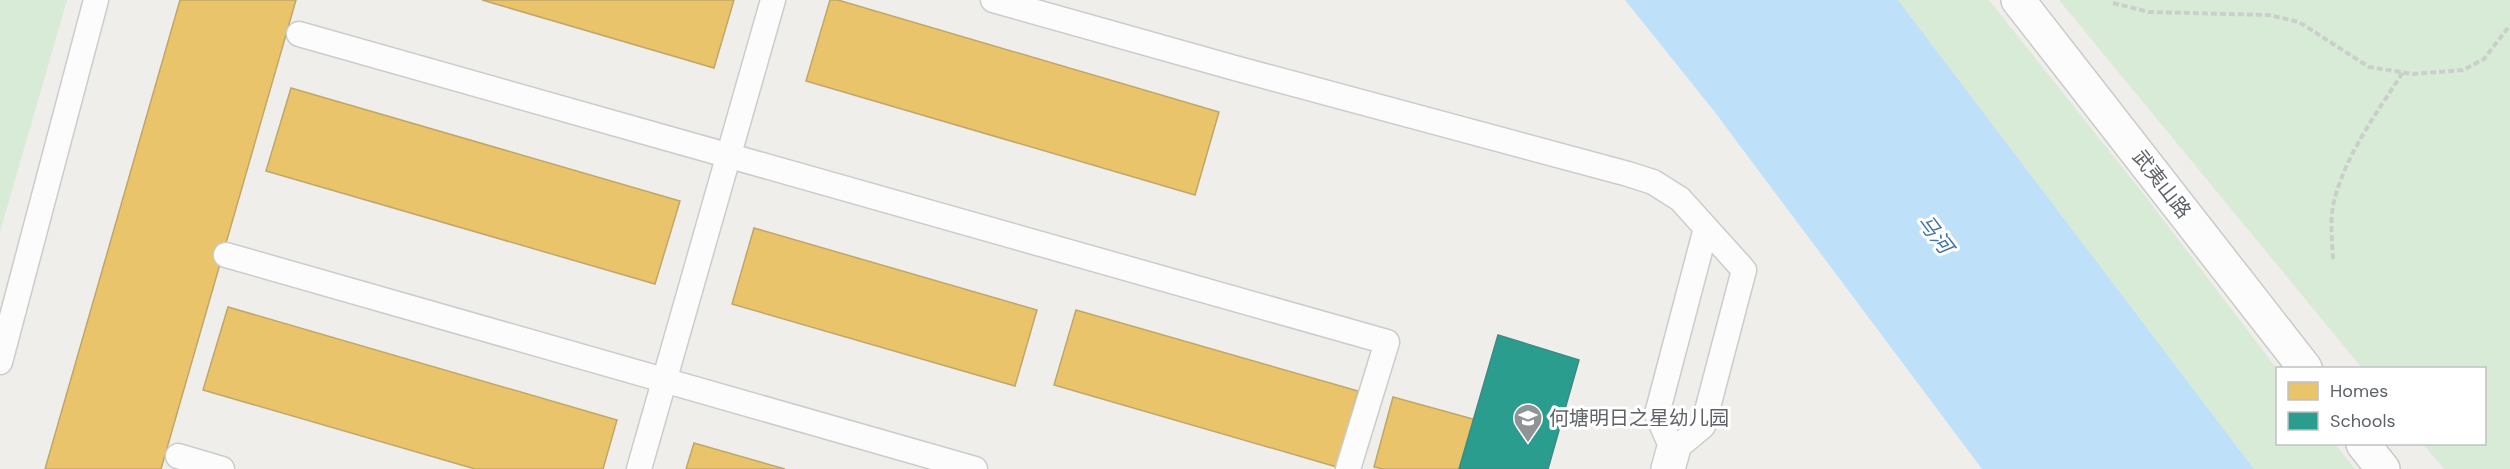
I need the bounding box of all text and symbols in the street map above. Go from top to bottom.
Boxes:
street label: 武夷山路 [2127,144,2197,224]
water label: 马河 [1911,209,1961,262]
legend [2276,367,2486,445]
text: Homes [2330,379,2388,403]
school or university icon: 何塘明日之星幼儿园 [1512,402,1544,444]
place label: 何塘明日之星幼儿园 [1549,405,1729,431]
text: Schools [2330,409,2395,433]

